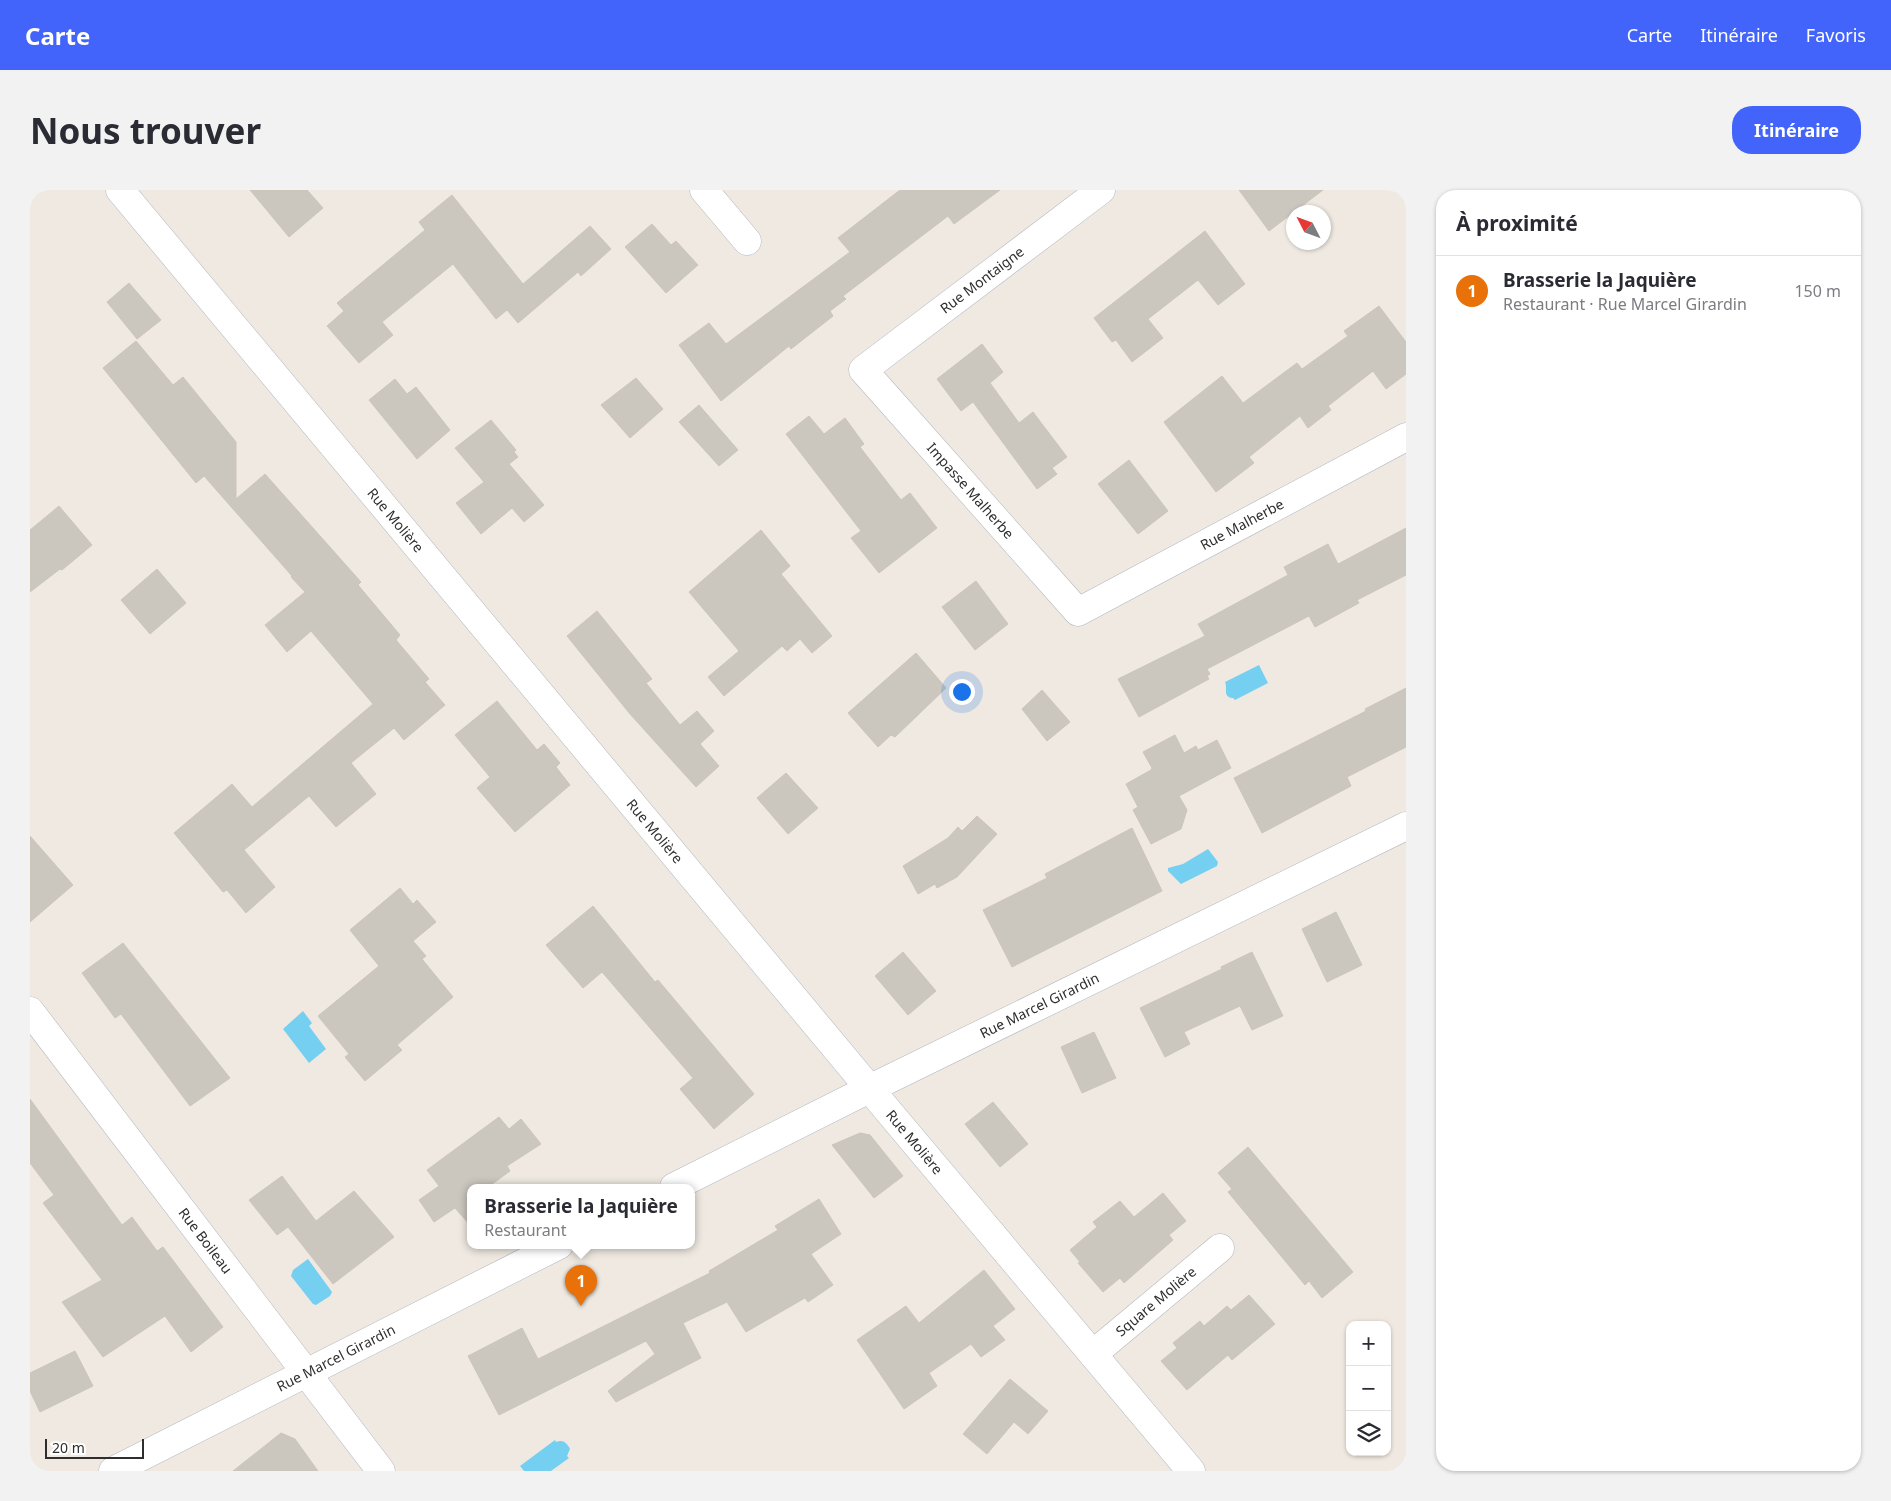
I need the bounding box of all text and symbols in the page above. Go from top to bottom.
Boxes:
text: Carte [25,19,90,52]
text: Carte [1627,23,1672,47]
text: Itinéraire [1700,23,1778,47]
text: Favoris [1806,23,1866,47]
button: Itinéraire [1732,106,1861,154]
text: Nous trouver [30,107,261,154]
north arrow [1286,205,1331,250]
text: À proximité [1456,209,1578,237]
street label: Rue Montaigne [936,242,1028,317]
text: Brasserie la Jaquière [1503,267,1697,293]
text: 1 [1467,280,1477,302]
text: 150 m [1794,280,1841,302]
text: Restaurant · Rue Marcel Girardin [1503,293,1747,315]
street label: Impasse Malherbe [923,438,1019,543]
street label: Rue Molière [363,484,428,556]
street label: Rue Malherbe [1197,494,1287,554]
your location [949,679,975,705]
street label: Rue Molière [623,795,688,867]
street label: Rue Marcel Girardin [976,968,1102,1042]
street label: Rue Molière [882,1106,947,1178]
popup [467,1184,695,1249]
text: Brasserie la Jaquière [484,1193,678,1219]
street label: Rue Boileau [174,1204,237,1277]
text: Restaurant [484,1219,566,1241]
street label: Square Molière [1111,1262,1200,1340]
pin: 1 [565,1265,597,1306]
street label: Rue Marcel Girardin [273,1320,398,1396]
map controls [1346,1321,1391,1456]
button: + [1346,1321,1391,1366]
button: − [1346,1366,1391,1411]
button: layers [1346,1411,1391,1456]
scale bar [45,1436,144,1459]
text: 20 m [52,1438,85,1457]

